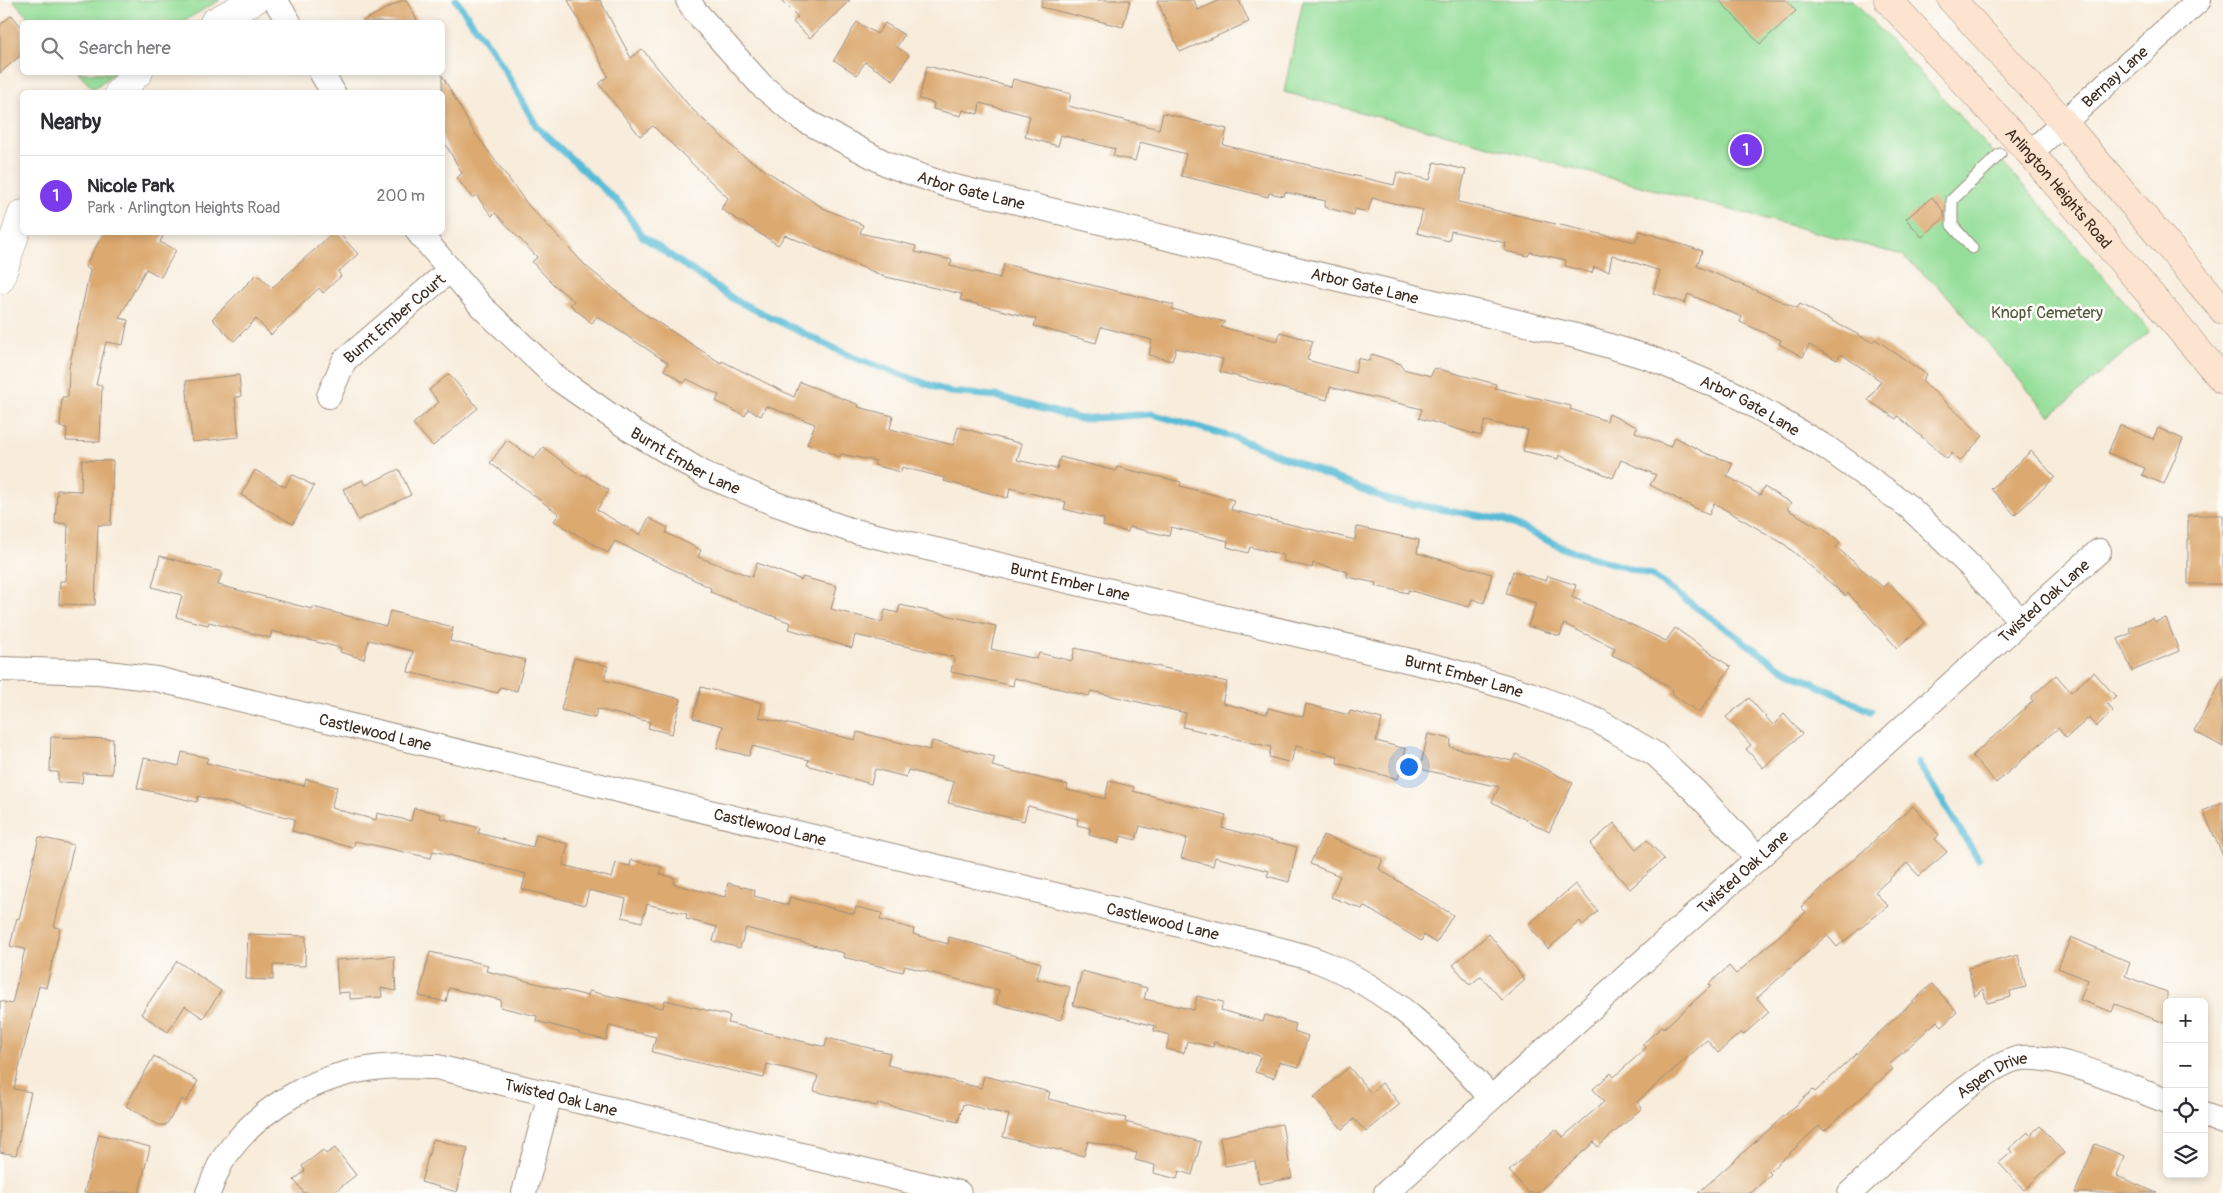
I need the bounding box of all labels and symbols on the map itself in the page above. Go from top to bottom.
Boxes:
street label: Bernay Lane [2078,42,2153,112]
street label: Arlington Heights Road [2001,124,2116,253]
pin: 1 [1730,131,1762,169]
street label: Arbor Gate Lane [915,167,1027,215]
street label: Arbor Gate Lane [1309,264,1421,309]
street label: Burnt Ember Court [340,269,450,368]
park label: Knopf Cemetery [1991,303,2103,323]
street label: Arbor Gate Lane [1697,371,1803,441]
street label: Burnt Ember Lane [627,423,743,499]
street label: Twisted Oak Lane [1995,555,2094,648]
street label: Burnt Ember Lane [1008,559,1132,606]
street label: Burnt Ember Lane [1403,651,1525,702]
street label: Castlewood Lane [317,710,433,756]
your location [1396,754,1422,780]
street label: Castlewood Lane [712,804,828,851]
street label: Twisted Oak Lane [1694,826,1793,919]
street label: Castlewood Lane [1104,899,1221,945]
street label: Aspen Drive [1953,1049,2028,1103]
street label: Twisted Oak Lane [502,1075,619,1121]

